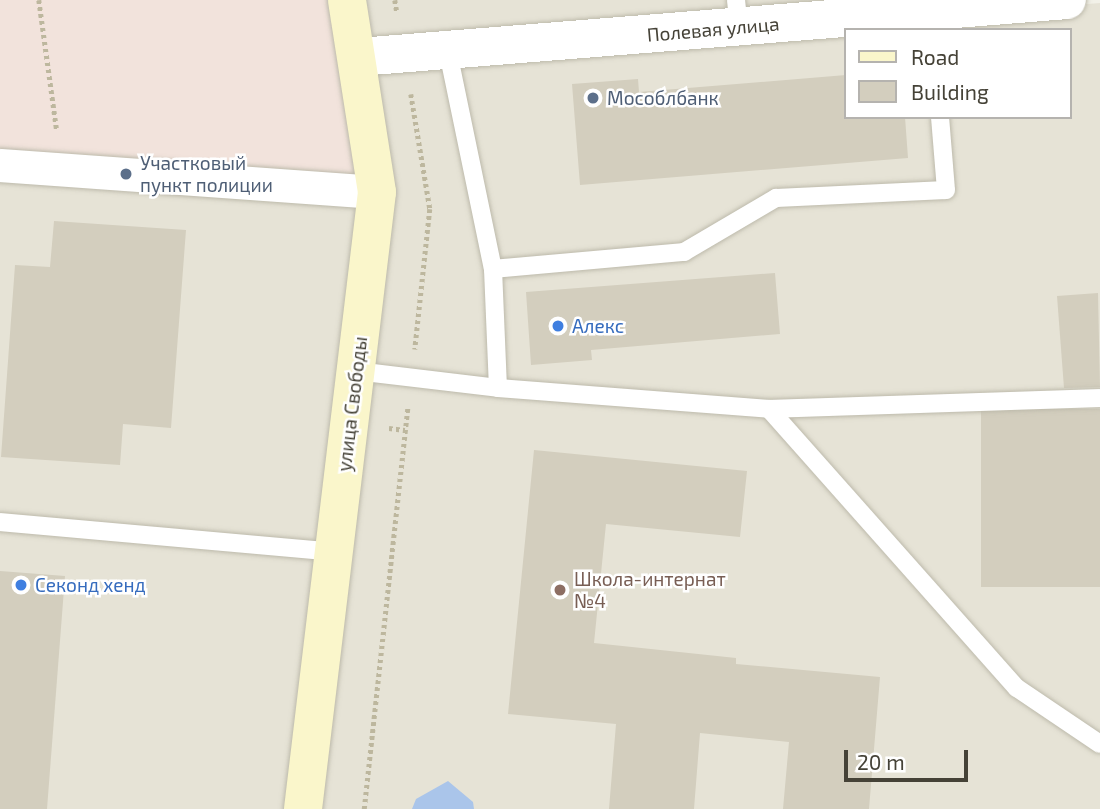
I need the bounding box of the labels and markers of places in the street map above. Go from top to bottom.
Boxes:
place label: Мособлбанк [607,87,719,109]
marker: Мособлбанк [585,90,601,106]
place label: Участковый пункт полиции [140,152,273,196]
marker: Участковый пункт полиции [118,166,134,182]
place label: Алекс [572,315,624,337]
marker: Алекс [550,318,566,334]
place label: Школа-интернат №4 [574,568,726,612]
place label: Секонд хенд [35,574,146,596]
marker: Секонд хенд [13,577,29,593]
marker: Школа-интернат №4 [552,582,568,598]

